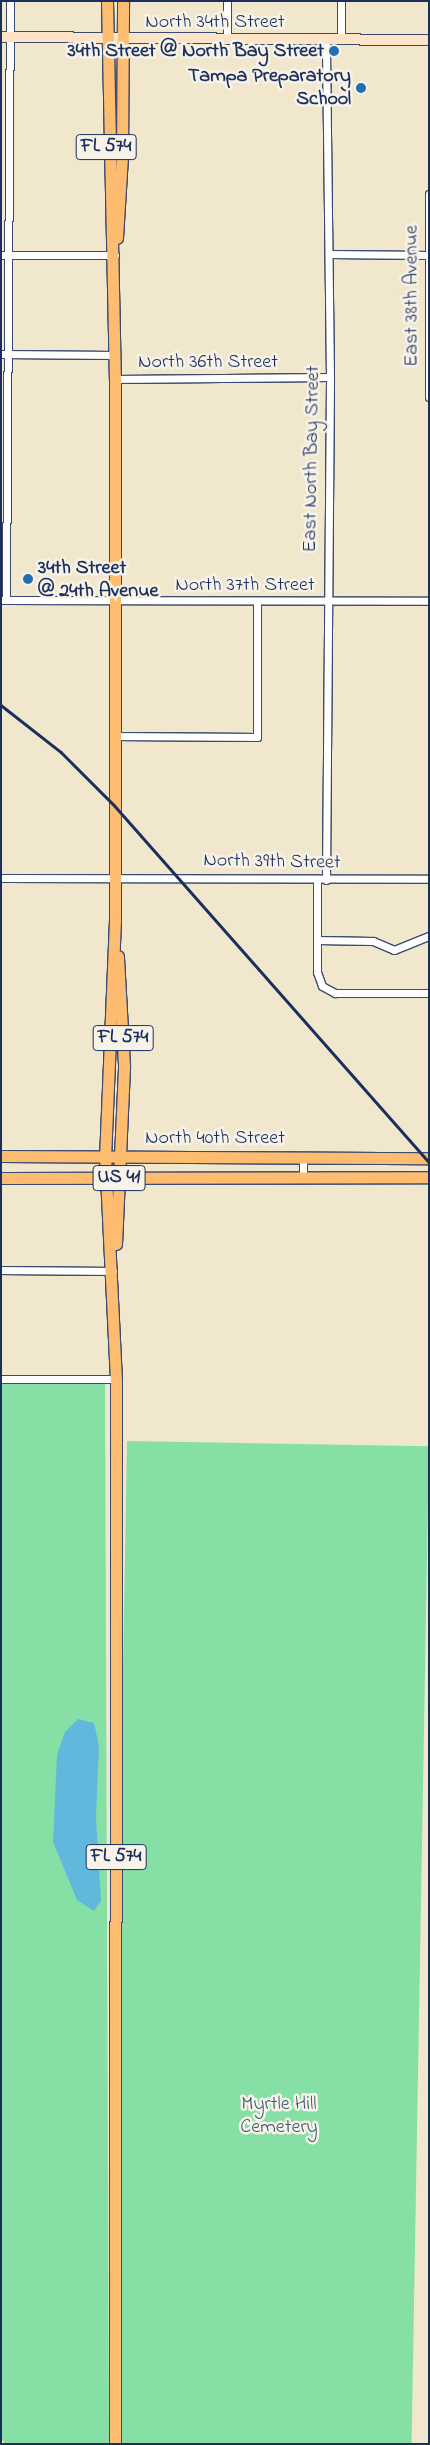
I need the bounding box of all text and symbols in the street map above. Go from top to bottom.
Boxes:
street label: North 34th Street [145,10,285,34]
place label: 34th Street @ North Bay Street [67,39,324,63]
marker: 34th Street @ North Bay Street [328,45,340,57]
place label: Tampa Preparatory School [188,64,351,111]
marker: Tampa Preparatory School [355,82,367,94]
road number: FL 574 [75,130,137,163]
street label: East 38th Avenue [400,225,424,367]
street label: North 36th Street [138,350,278,374]
street label: East North Bay Street [298,365,326,553]
place label: 34th Street @ 24th Avenue [38,556,158,603]
marker: 34th Street @ 24th Avenue [22,573,34,585]
street label: North 37th Street [175,573,315,597]
street label: North 39th Street [203,849,341,875]
road number: FL 574 [92,1021,154,1054]
street label: North 40th Street [145,1126,285,1150]
road number: US 41 [92,1162,146,1194]
road number: FL 574 [85,1840,147,1874]
park label: Myrtle Hill Cemetery [240,2092,318,2139]

